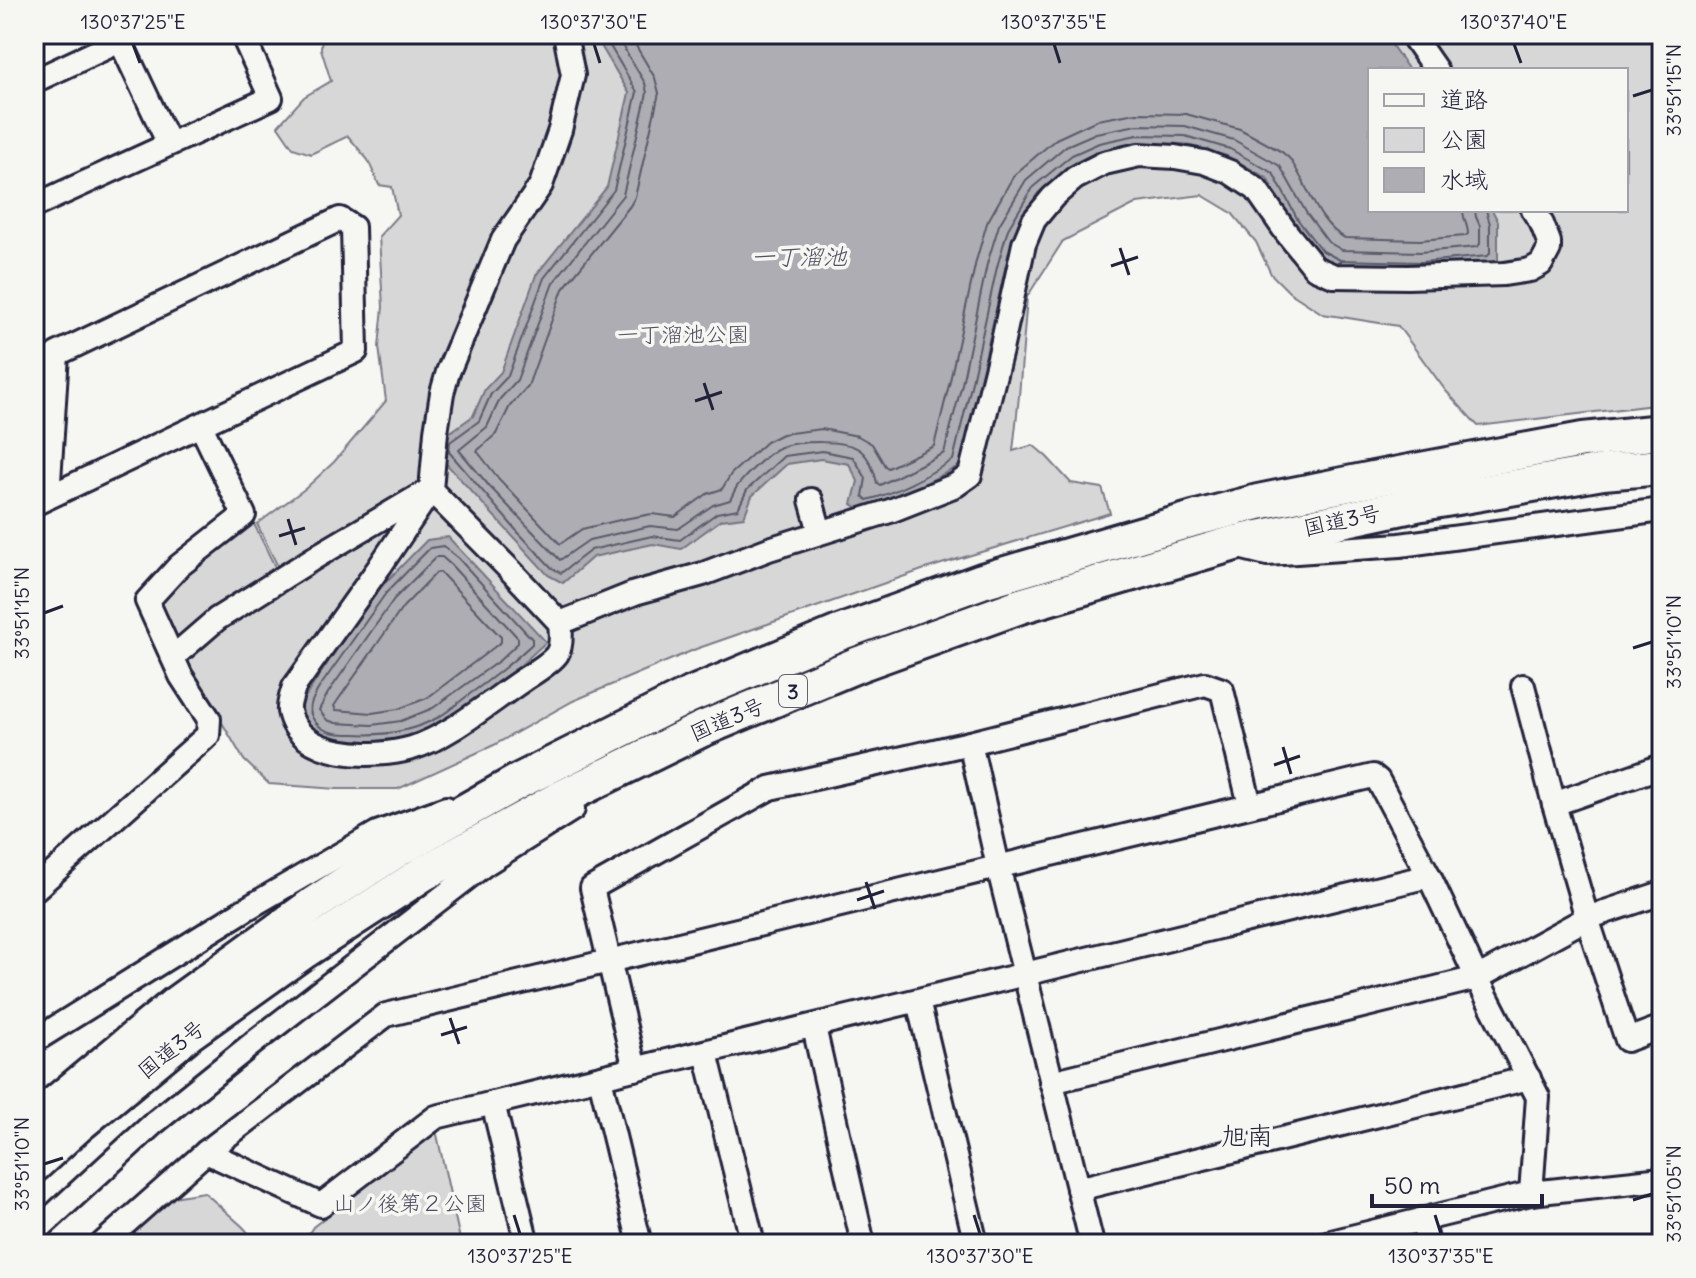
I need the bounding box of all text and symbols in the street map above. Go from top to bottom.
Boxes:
text: 130°37'25"E [80,9,186,34]
text: 130°37'30"E [540,9,648,34]
text: 130°37'35"E [1001,9,1107,34]
text: 130°37'40"E [1461,9,1567,34]
text: 33°51'15"N [1661,44,1686,136]
legend [1368,68,1628,212]
text: 道路 [1440,84,1488,114]
text: 公園 [1440,124,1488,154]
text: 水域 [1440,164,1488,194]
water label: 一丁溜池 [751,241,848,271]
park label: 一丁溜池公園 [617,320,749,348]
street label: 国道3号 [1301,498,1383,542]
text: 33°51'15"N [9,567,34,659]
text: 33°51'10"N [1661,595,1686,689]
road number: 3 [779,675,807,707]
street label: 国道3号 [685,691,769,747]
street label: 国道3号 [132,1013,210,1085]
text: 33°51'10"N [9,1117,34,1211]
district label: 旭南 [1221,1119,1273,1152]
text: 33°51'05"N [1661,1145,1686,1243]
scale bar [1372,1158,1542,1208]
text: 50 m [1384,1170,1440,1200]
park label: 山ノ後第２公園 [333,1189,487,1217]
text: 130°37'25"E [467,1243,573,1268]
text: 130°37'30"E [926,1243,1034,1268]
text: 130°37'35"E [1388,1243,1494,1268]

